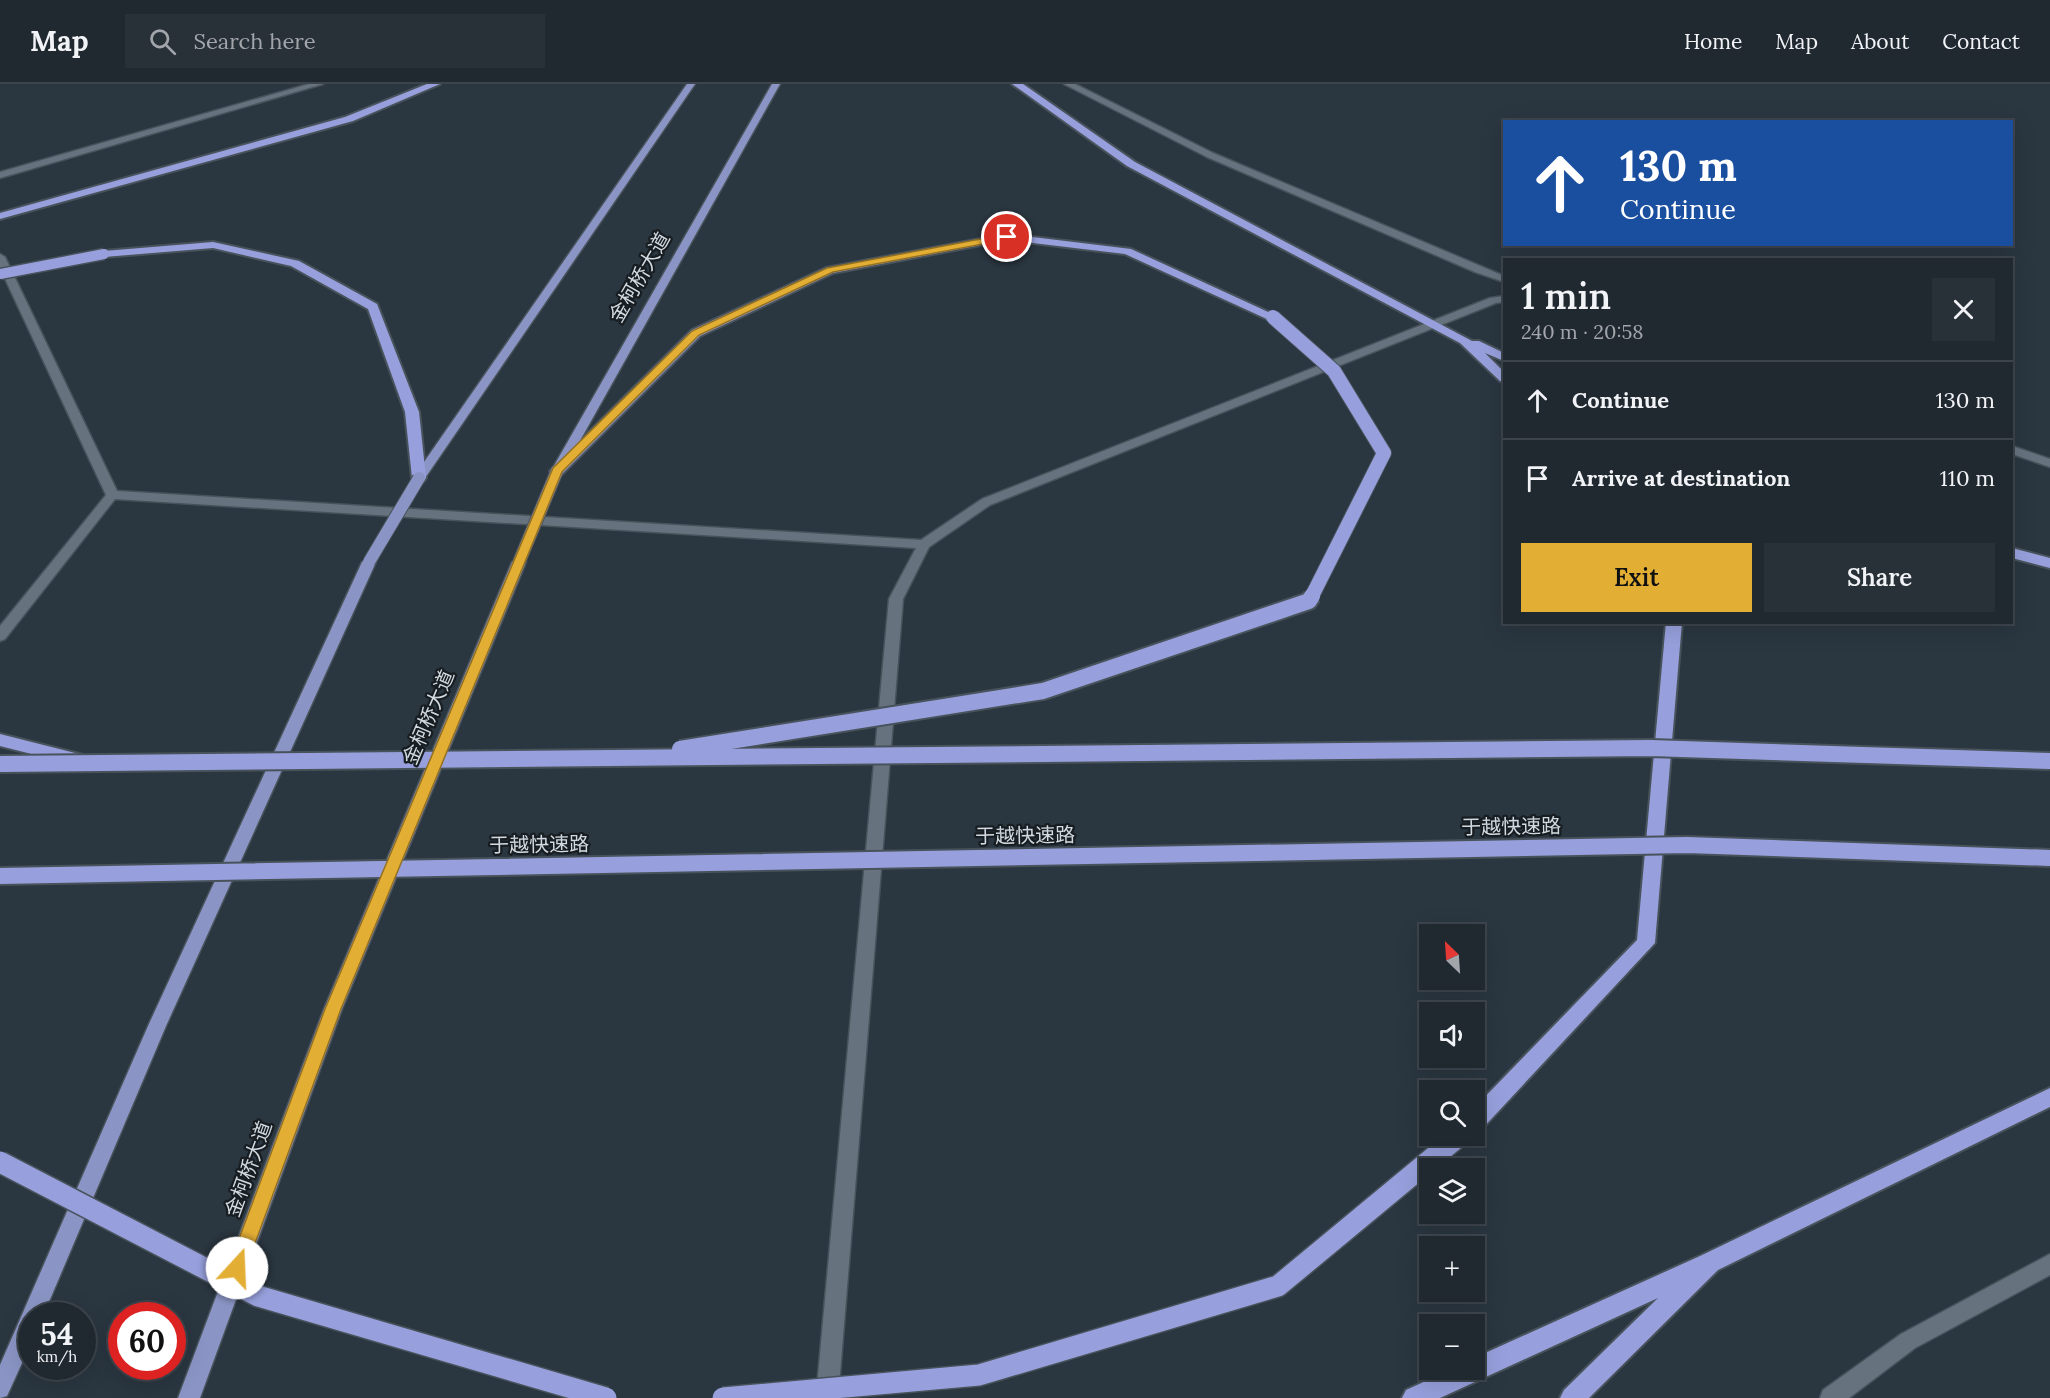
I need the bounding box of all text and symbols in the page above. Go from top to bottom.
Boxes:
search box [125,14,545,68]
text: Map [30,23,89,59]
icon: search [146,25,179,58]
text: Search here [194,27,316,55]
text: Home [1684,28,1742,55]
text: Map [1775,28,1818,55]
text: About [1851,28,1909,55]
text: Contact [1942,28,2020,55]
text: 130 m [1620,139,1737,193]
icon: ahead [1521,144,1599,222]
text: Continue [1620,192,1736,226]
pin [981,211,1032,262]
icon: arrive [990,220,1023,253]
street label: 金柯桥大道 [603,227,675,327]
text: 1 min [1521,273,1611,319]
button: close [1932,278,1995,341]
text: 240 m · 20:58 [1521,319,1644,344]
icon: ahead [1521,384,1554,417]
text: Continue [1572,386,1669,414]
text: 130 m [1936,386,1995,414]
icon: arrive [1521,462,1554,495]
text: Arrive at destination [1572,464,1790,492]
text: 110 m [1940,464,1995,492]
button: Exit [1521,543,1752,612]
button: Share [1764,543,1995,612]
street label: 金柯桥大道 [397,666,459,768]
street label: 于越快速路 [1461,813,1561,839]
street label: 于越快速路 [975,822,1075,848]
street label: 于越快速路 [489,831,589,857]
north arrow [1419,924,1485,990]
map controls [1419,924,1485,1380]
button: sound [1419,1002,1485,1068]
button: search [1419,1080,1485,1146]
street label: 金柯桥大道 [219,1118,277,1220]
button: layers [1419,1158,1485,1224]
position arrow [205,1236,269,1300]
button: + [1419,1236,1485,1302]
speed limit sign: 60 [108,1302,186,1380]
button: − [1419,1314,1485,1380]
text: 54 [41,1315,73,1353]
text: km/h [37,1347,77,1366]

